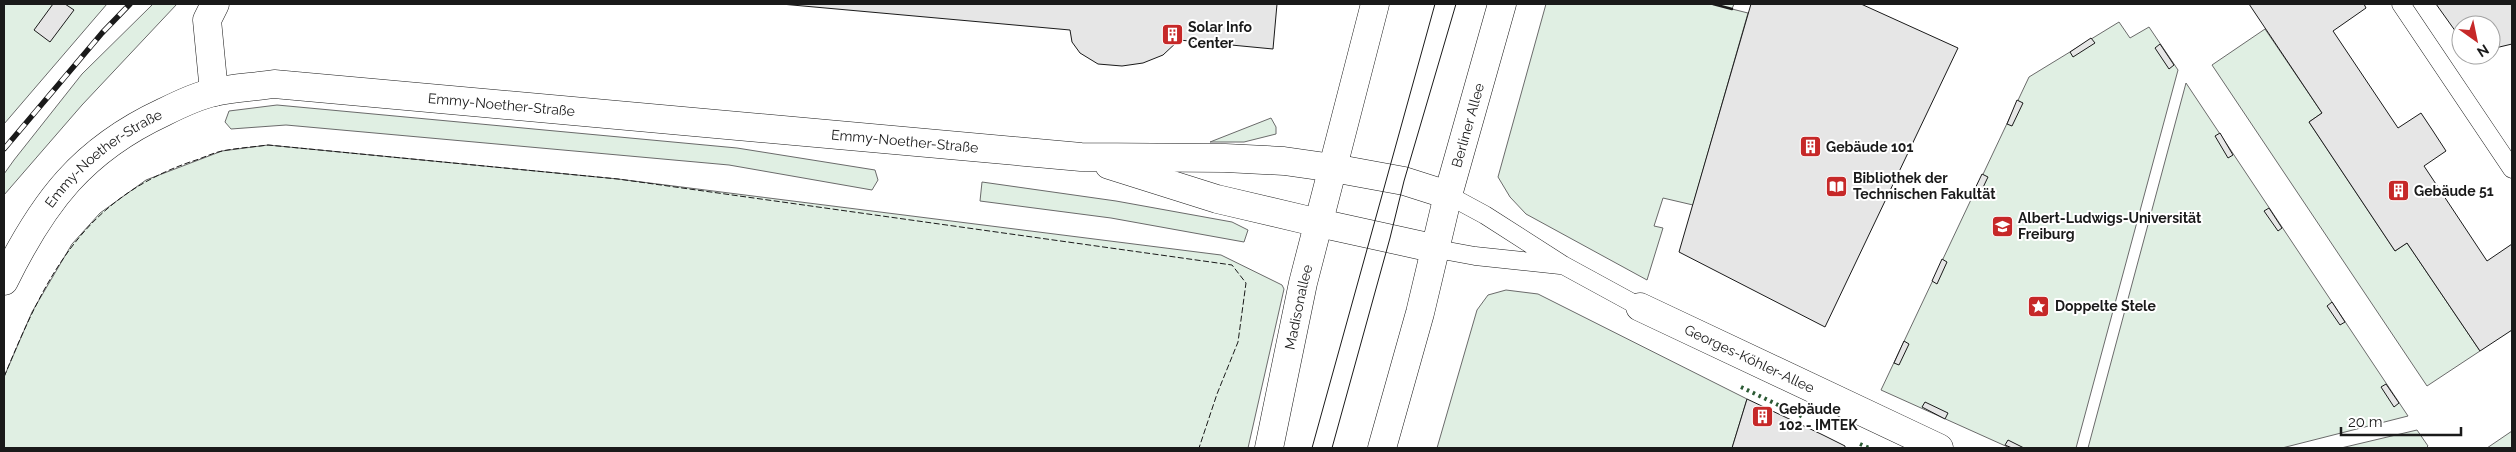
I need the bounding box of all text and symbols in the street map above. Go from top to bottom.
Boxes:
north arrow [2451,15,2501,65]
place label: Solar Info Center [1188,19,1253,51]
building icon: Solar Info Center [1160,23,1184,47]
text: N [2474,41,2492,61]
street label: Berliner Allee [1448,81,1487,169]
street label: Emmy-Noether-Straße [427,90,576,119]
street label: Emmy-Noether-Straße [42,106,164,211]
street label: Emmy-Noether-Straße [831,126,979,156]
building icon: Gebäude 101 [1798,135,1822,159]
place label: Gebäude 101 [1826,139,1913,155]
place label: Bibliothek der Technischen Fakultät [1853,170,1996,202]
library icon: Bibliothek der Technischen Fakultät [1825,174,1849,198]
building icon: Gebäude 51 [2386,179,2410,203]
place label: Gebäude 51 [2414,183,2494,199]
place label: Albert-Ludwigs-Universität Freiburg [2018,210,2202,242]
school or university icon: Albert-Ludwigs-Universität Freiburg [1990,214,2014,238]
street label: Madisonallee [1281,263,1315,351]
place icon: Doppelte Stele [2027,294,2051,318]
place label: Doppelte Stele [2055,298,2157,314]
street label: Georges-Köhler-Allee [1682,321,1817,396]
place label: Gebäude 102 - IMTEK [1779,401,1858,433]
scale bar [2341,404,2461,436]
building icon: Gebäude 102 - IMTEK [1751,405,1775,429]
text: 20 m [2348,413,2383,431]

